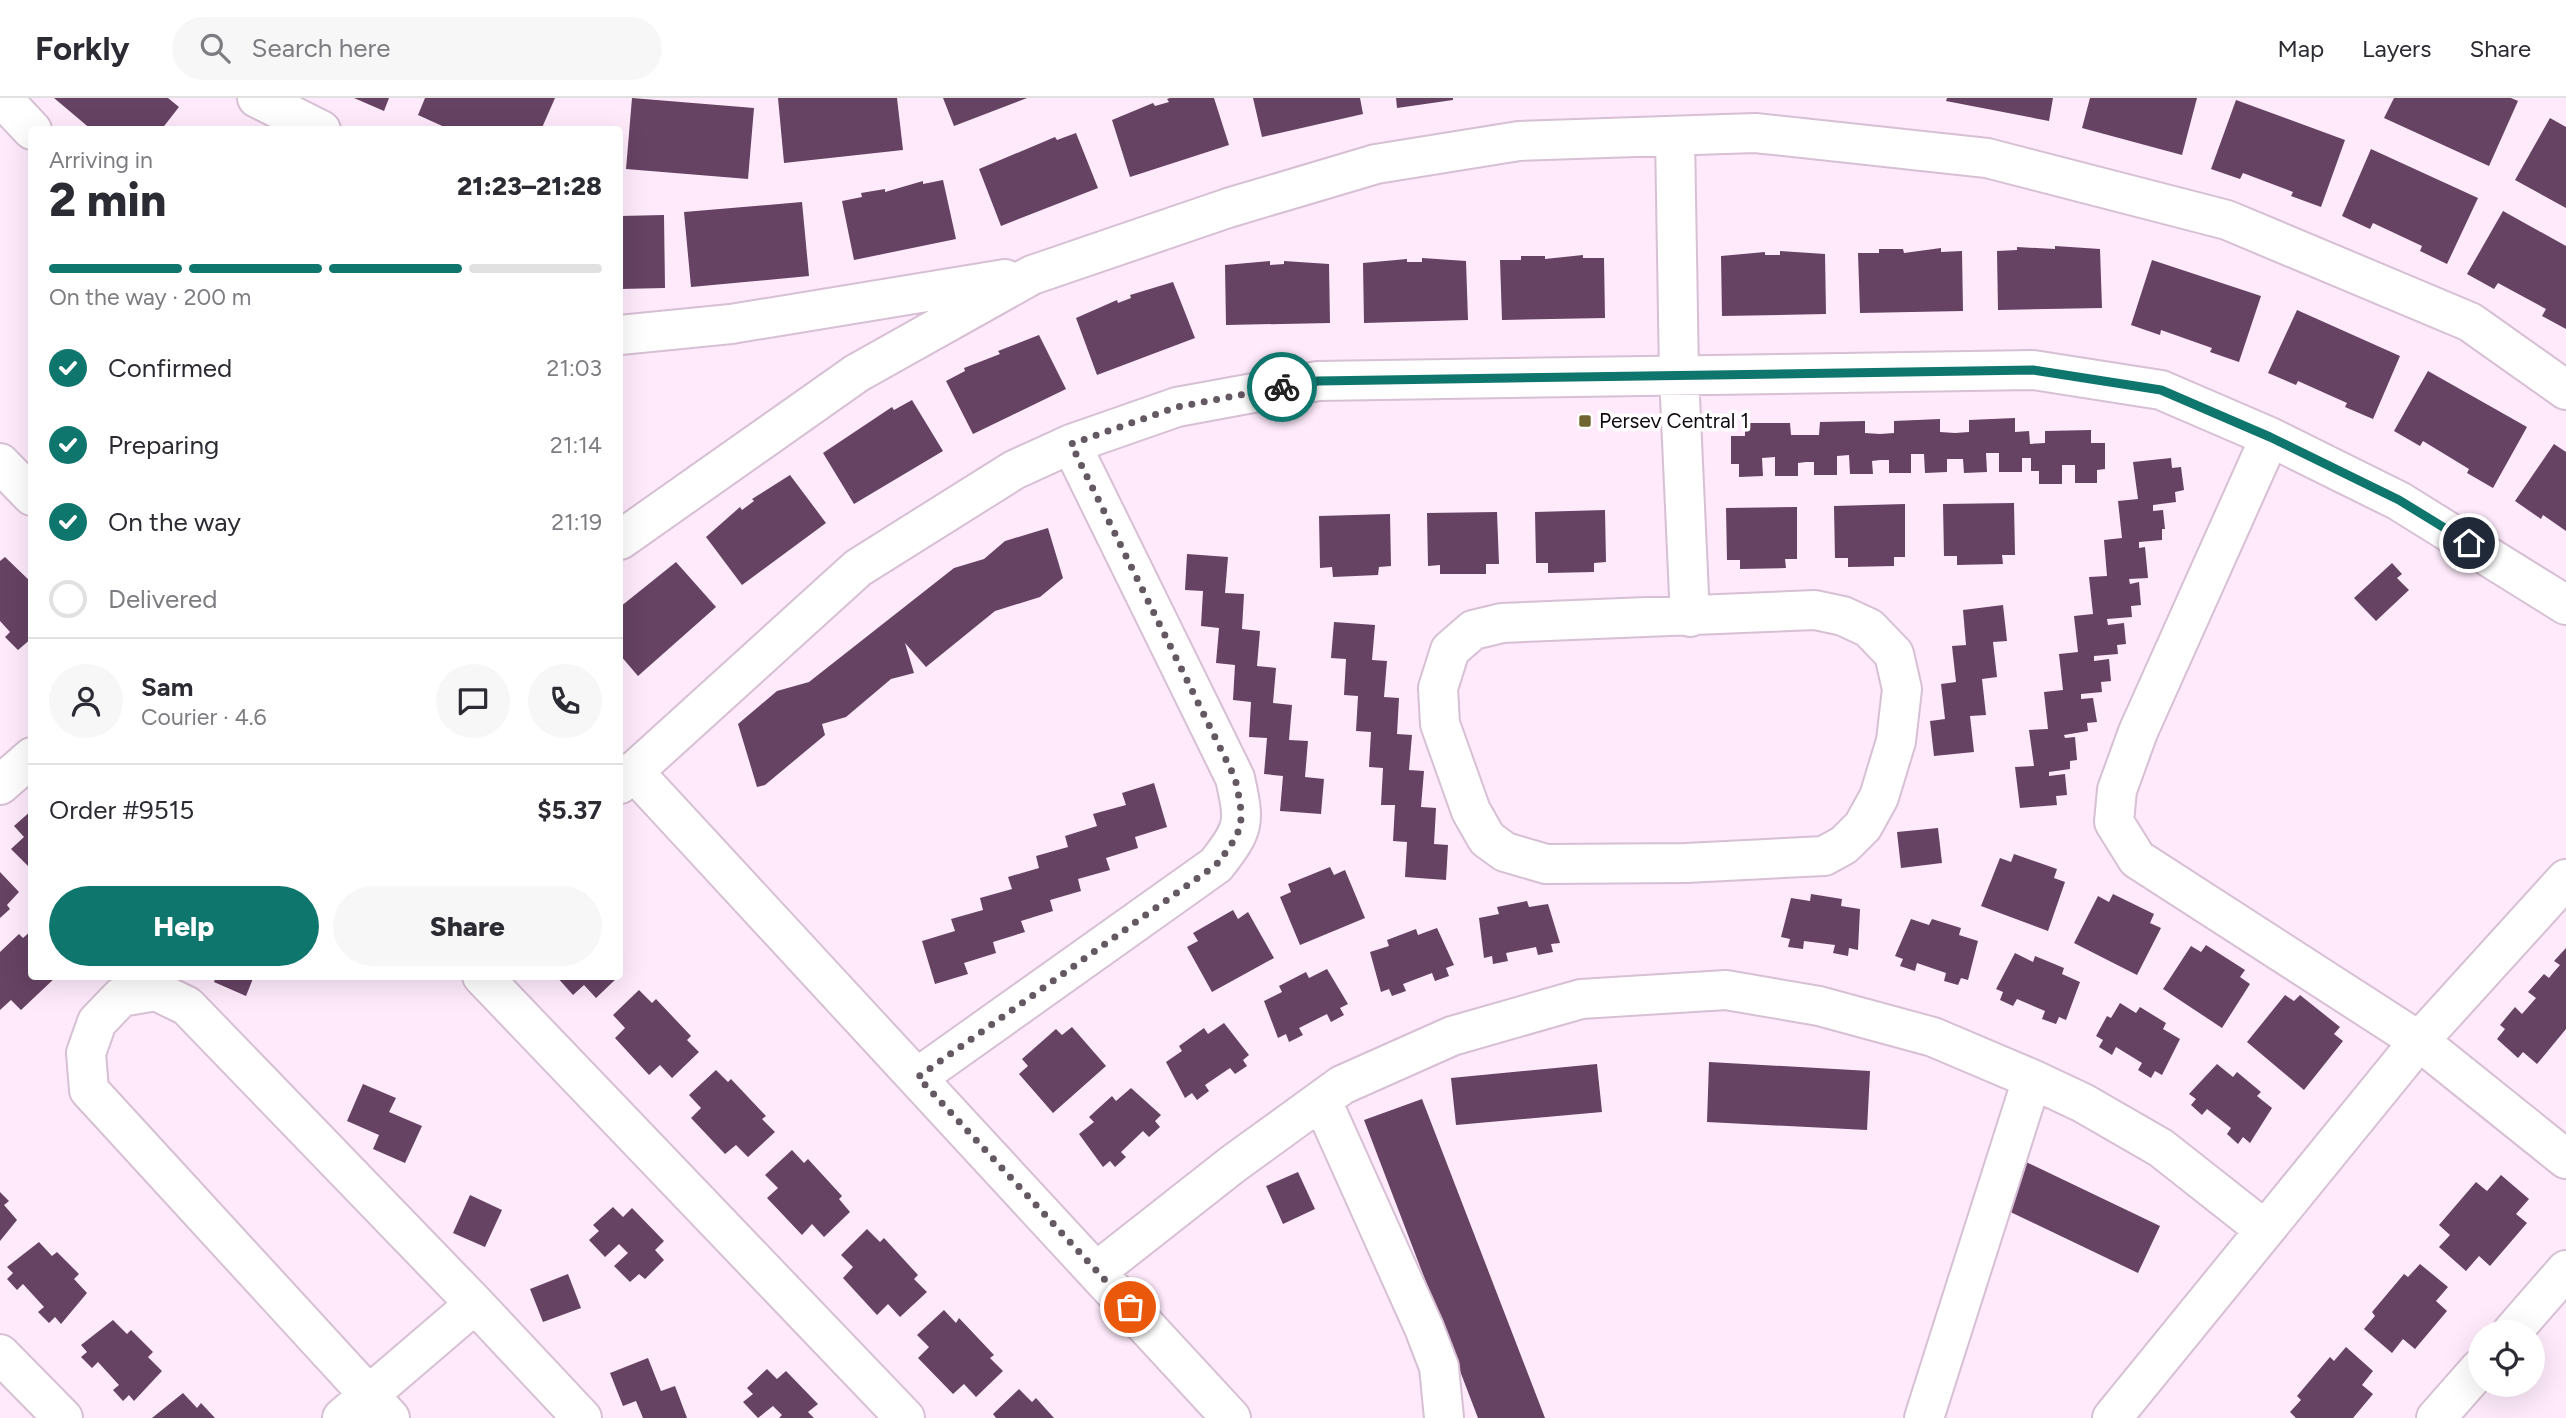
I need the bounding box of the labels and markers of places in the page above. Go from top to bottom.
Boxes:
place label: Persev Central 1 [1599,408,1749,433]
marker: Persev Central 1 [1577,413,1593,429]
pin [2439,513,2499,573]
pin [1100,1277,1160,1337]

